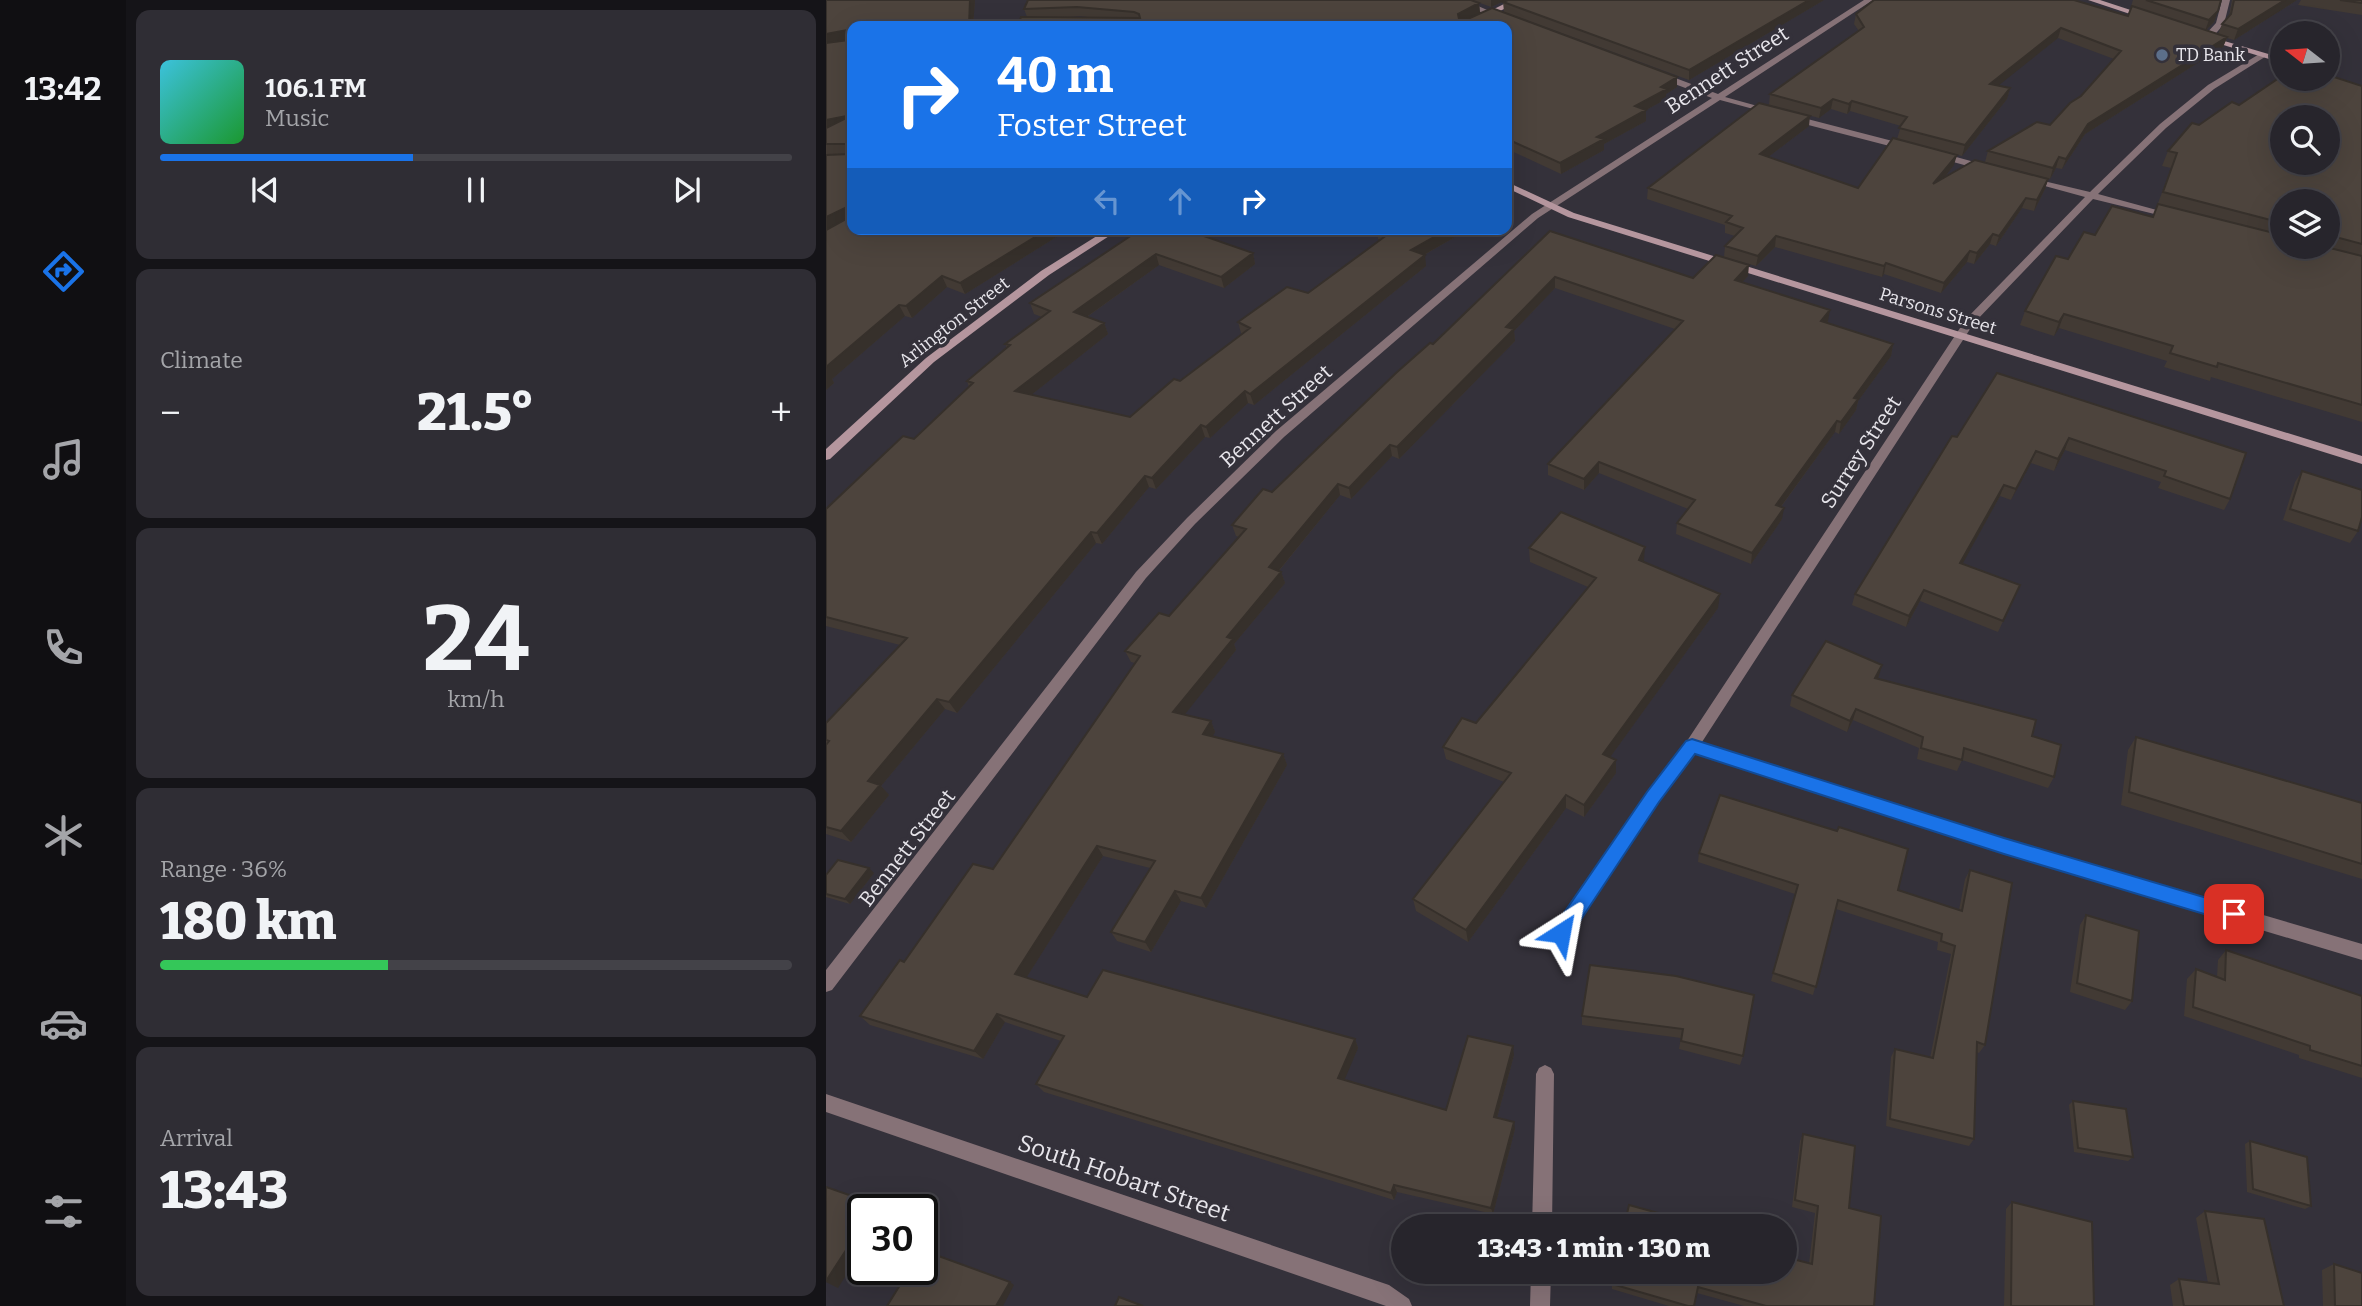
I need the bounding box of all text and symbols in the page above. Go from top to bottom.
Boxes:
street label: Bennett Street [1661,20,1794,119]
north arrow [2270,21,2340,91]
map controls [2270,21,2340,259]
place label: TD Bank [2176,44,2246,66]
text: 40 m [997,46,1114,105]
marker: TD Bank [2154,47,2170,63]
icon: right [882,49,973,140]
text: 13:42 [24,70,102,108]
text: 106.1 FM [265,73,366,104]
text: Music [265,104,329,132]
button: search [2270,105,2340,175]
text: Foster Street [997,106,1187,144]
icon: previous [246,171,284,209]
icon: pause [457,171,495,209]
icon: next [668,171,706,209]
icon: left [1088,182,1126,220]
icon: ahead [1161,182,1199,220]
icon: right [1234,182,1272,220]
button: layers [2270,189,2340,259]
icon: directions [39,247,88,296]
street label: Arlington Street [894,272,1014,372]
street label: Parsons Street [1877,283,2000,339]
text: Climate [160,346,243,374]
street label: Bennett Street [1215,359,1338,473]
text: 21.5° [417,381,534,444]
text: − [160,390,181,436]
text: + [770,390,792,436]
street label: Surrey Street [1815,391,1907,513]
icon: music [39,435,88,484]
text: 24 [423,585,529,694]
icon: phone [39,623,88,672]
text: km/h [448,685,504,713]
street label: Bennett Street [853,784,961,912]
icon: climate [39,811,88,860]
text: Range · 36% [160,855,287,883]
pin [2204,884,2264,944]
text: 180 km [160,890,337,953]
icon: arrive [2215,895,2253,933]
position arrow [1524,896,1598,970]
icon: car [39,999,88,1048]
text: Arrival [160,1124,233,1152]
street label: South Hobart Street [1014,1129,1234,1228]
text: 13:43 [160,1159,288,1222]
icon: filters [39,1187,88,1236]
speed limit sign: 30 [847,1194,938,1285]
text: 13:43 · 1 min · 130 m [1478,1233,1710,1264]

